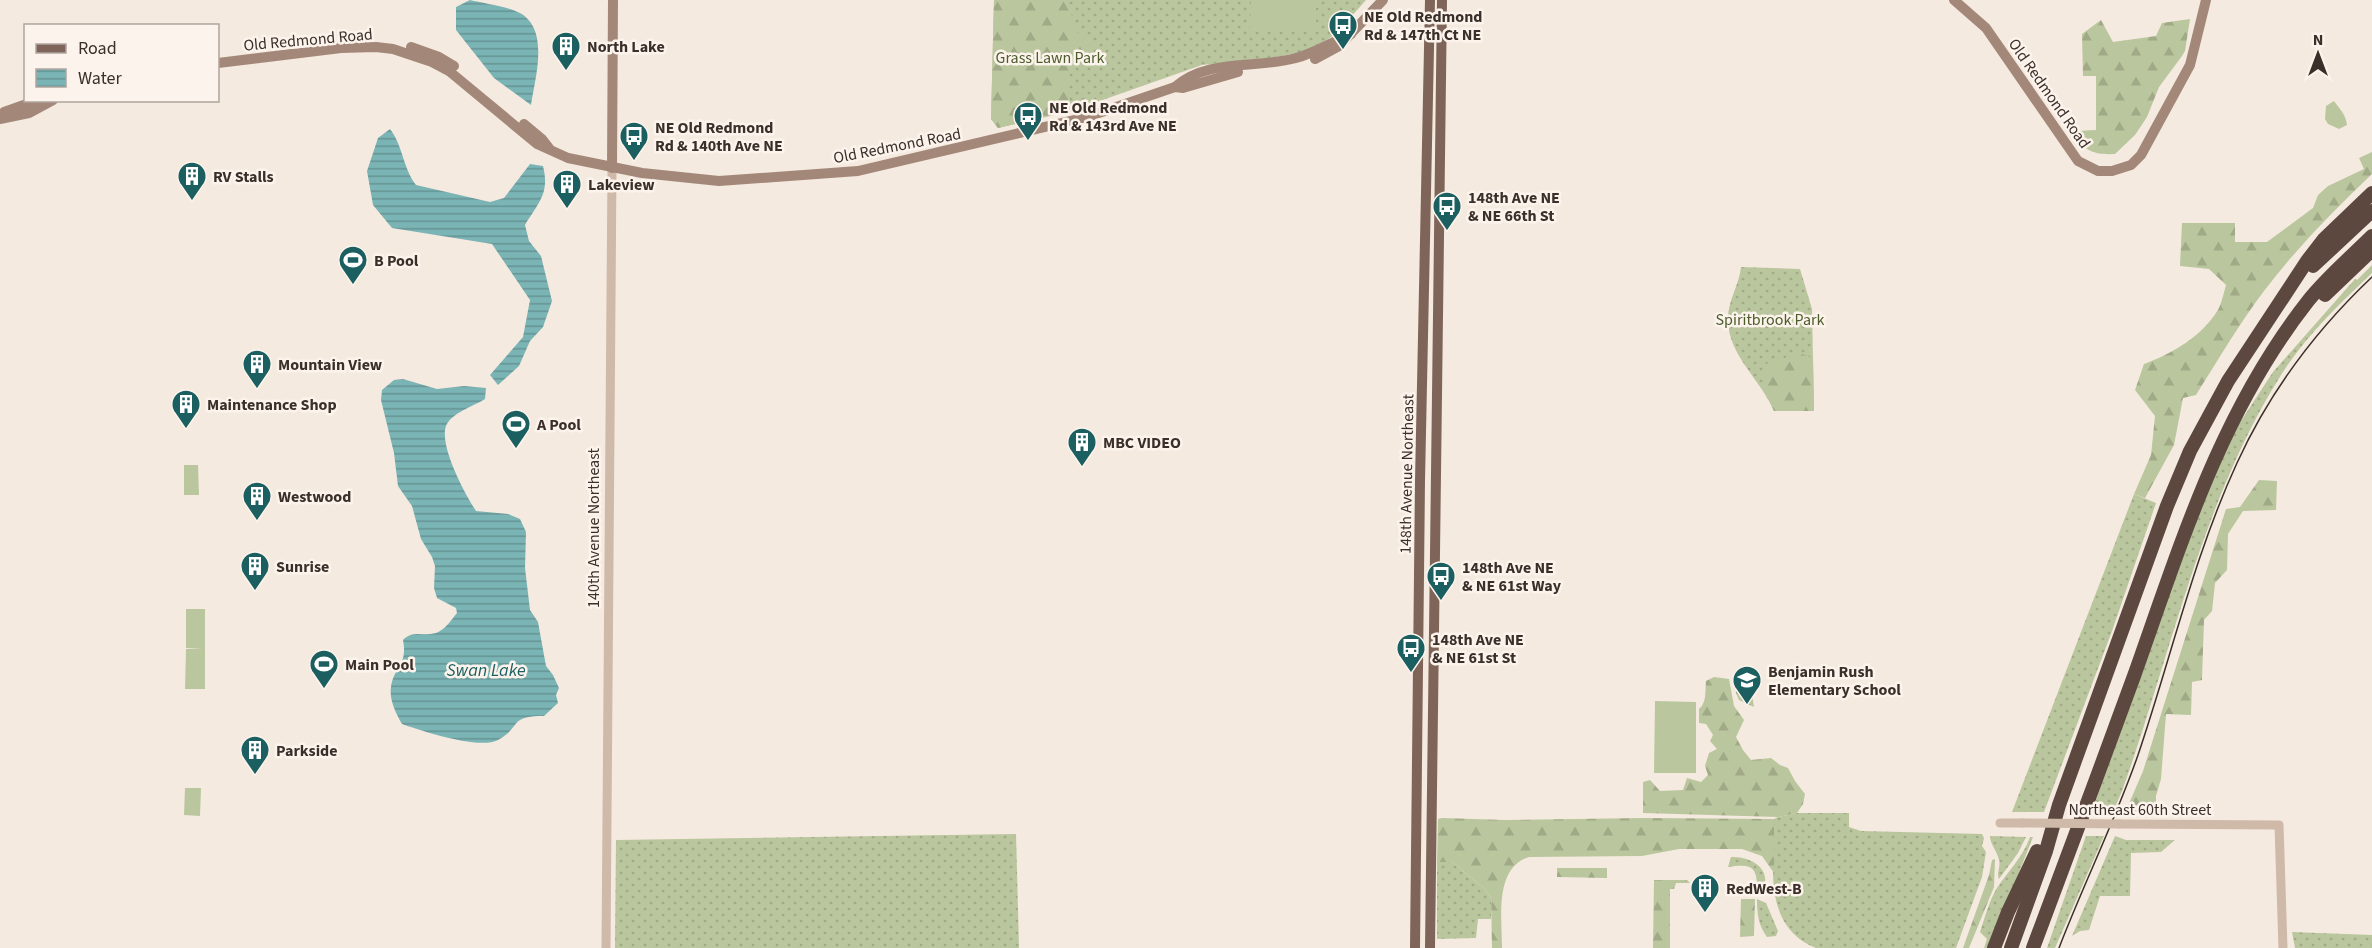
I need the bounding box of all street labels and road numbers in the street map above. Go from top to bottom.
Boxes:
street label: Old Redmond Road [243,23,374,57]
street label: Old Redmond Road [2003,34,2095,153]
street label: Old Redmond Road [831,123,963,169]
street label: 148th Avenue Northeast [1395,393,1419,554]
street label: 140th Avenue Northeast [583,447,605,608]
street label: Northeast 60th Street [2069,799,2212,821]

